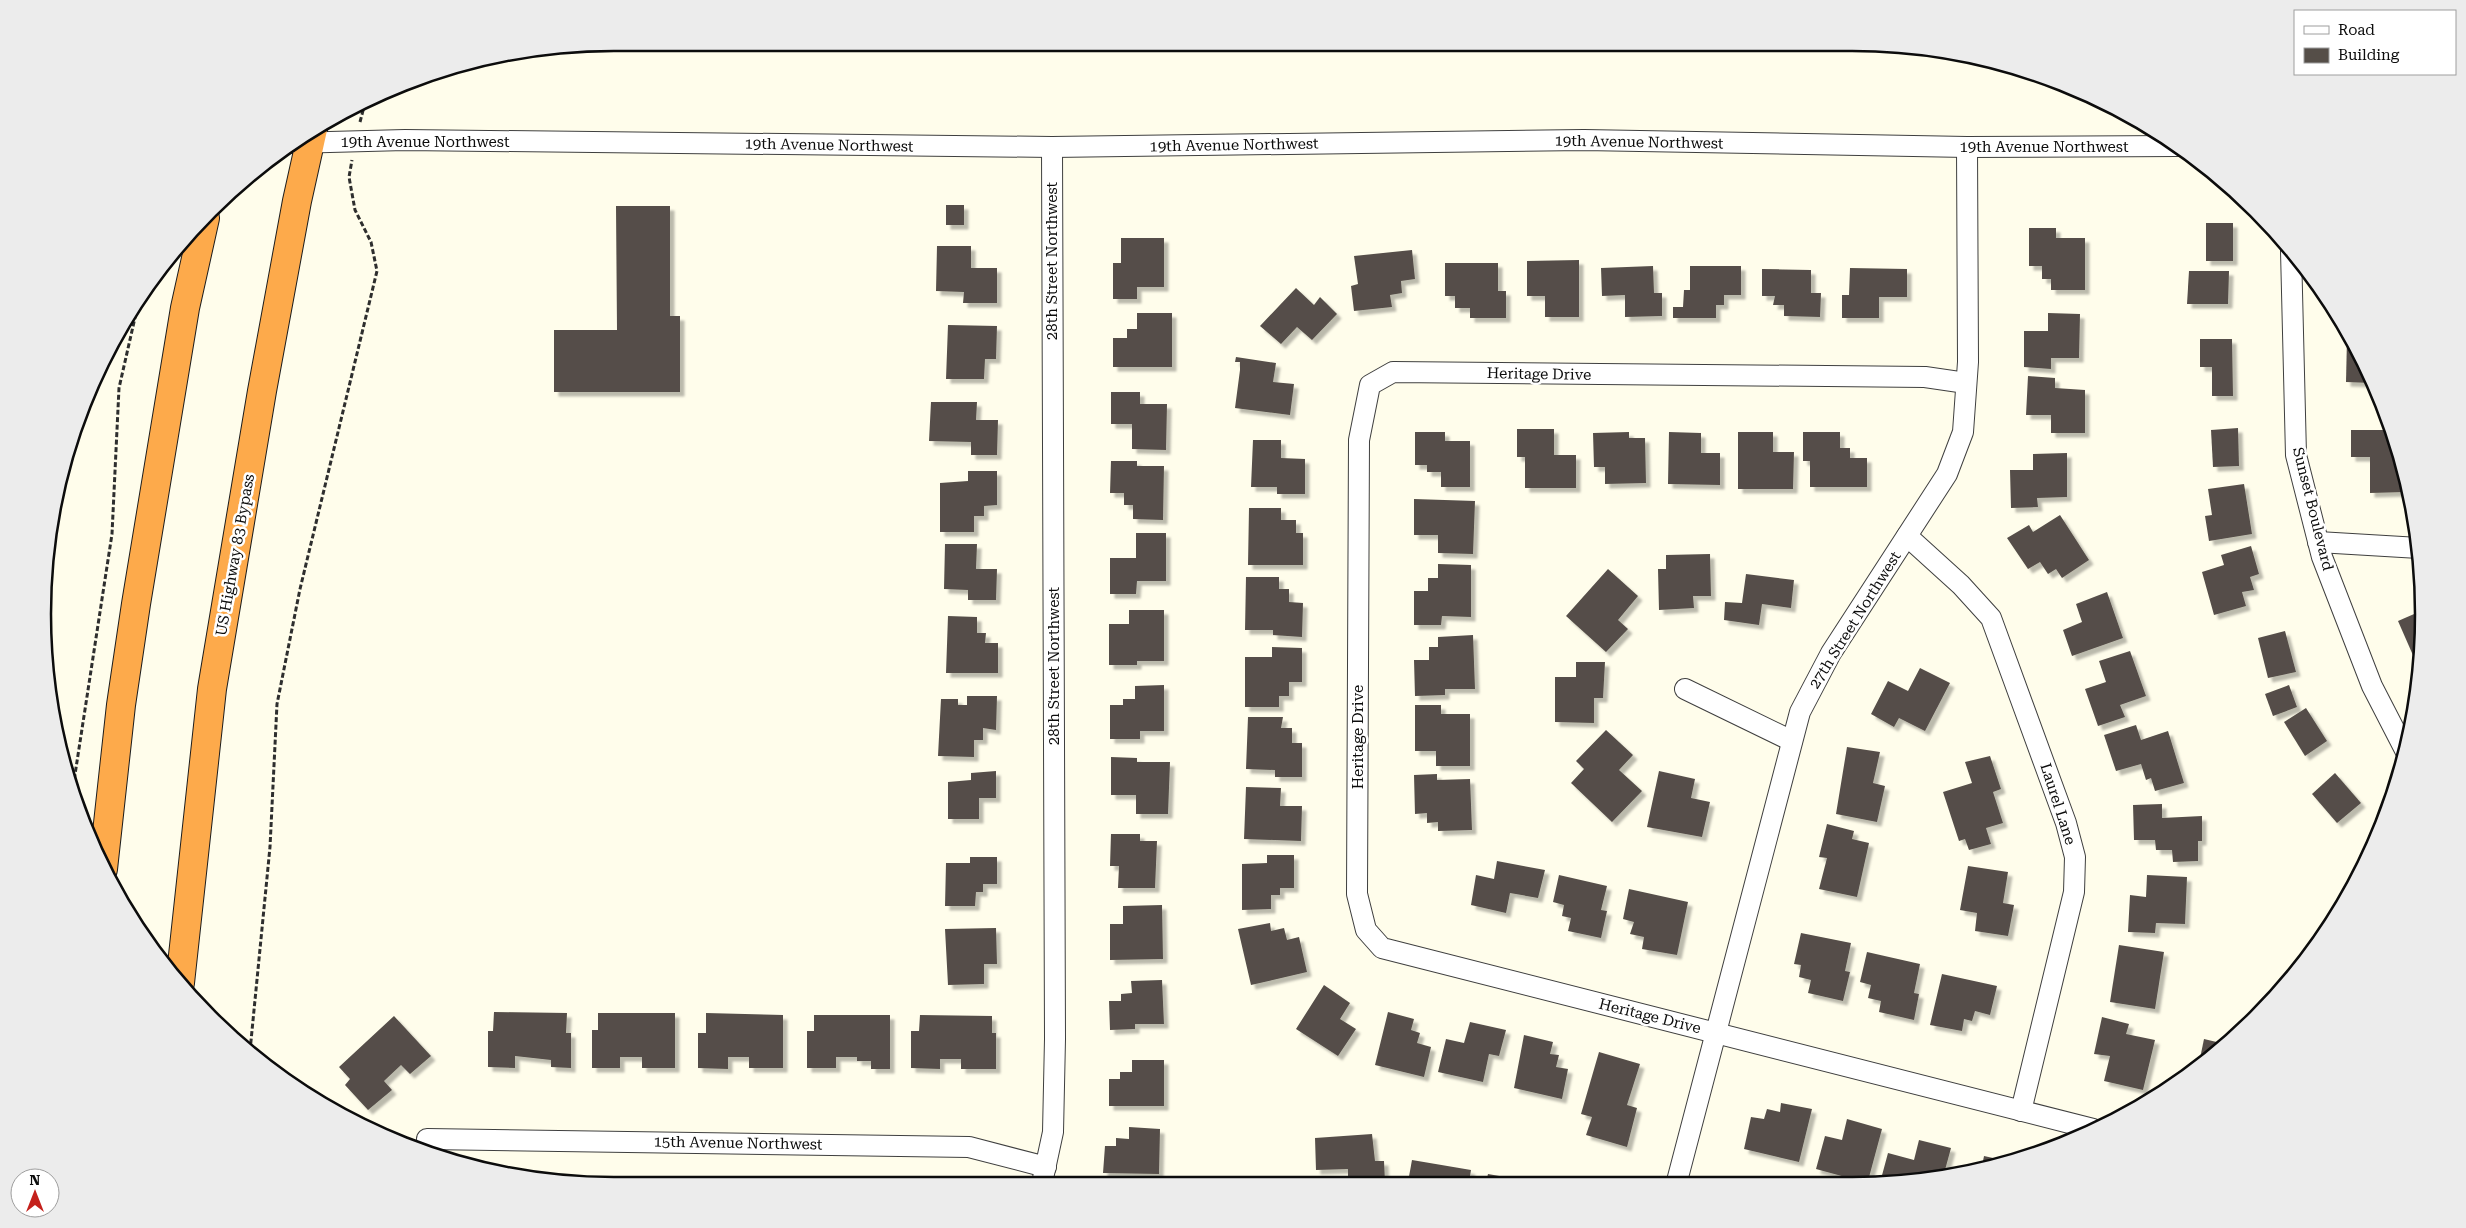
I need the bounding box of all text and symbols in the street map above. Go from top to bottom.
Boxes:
legend [2294,10,2456,75]
text: Road [2338,21,2375,39]
text: Building [2338,46,2400,64]
street label: 19th Avenue Northwest [1554,132,1724,152]
street label: 19th Avenue Northwest [340,133,510,151]
street label: 19th Avenue Northwest [744,135,914,155]
street label: 19th Avenue Northwest [1149,135,1319,155]
street label: 19th Avenue Northwest [1959,138,2129,156]
street label: 28th Street Northwest [1043,181,1061,340]
street label: Heritage Drive [1487,364,1591,384]
street label: Sunset Boulevard [2289,445,2337,573]
street label: US Highway 83 Bypass [212,472,258,638]
street label: 27th Street Northwest [1805,548,1905,692]
street label: 28th Street Northwest [1045,586,1063,745]
street label: Heritage Drive [1349,685,1367,789]
street label: Laurel Lane [2036,761,2080,847]
street label: Heritage Drive [1597,995,1703,1037]
street label: 15th Avenue Northwest [653,1133,823,1153]
north arrow [10,1168,60,1218]
text: N [30,1172,41,1188]

